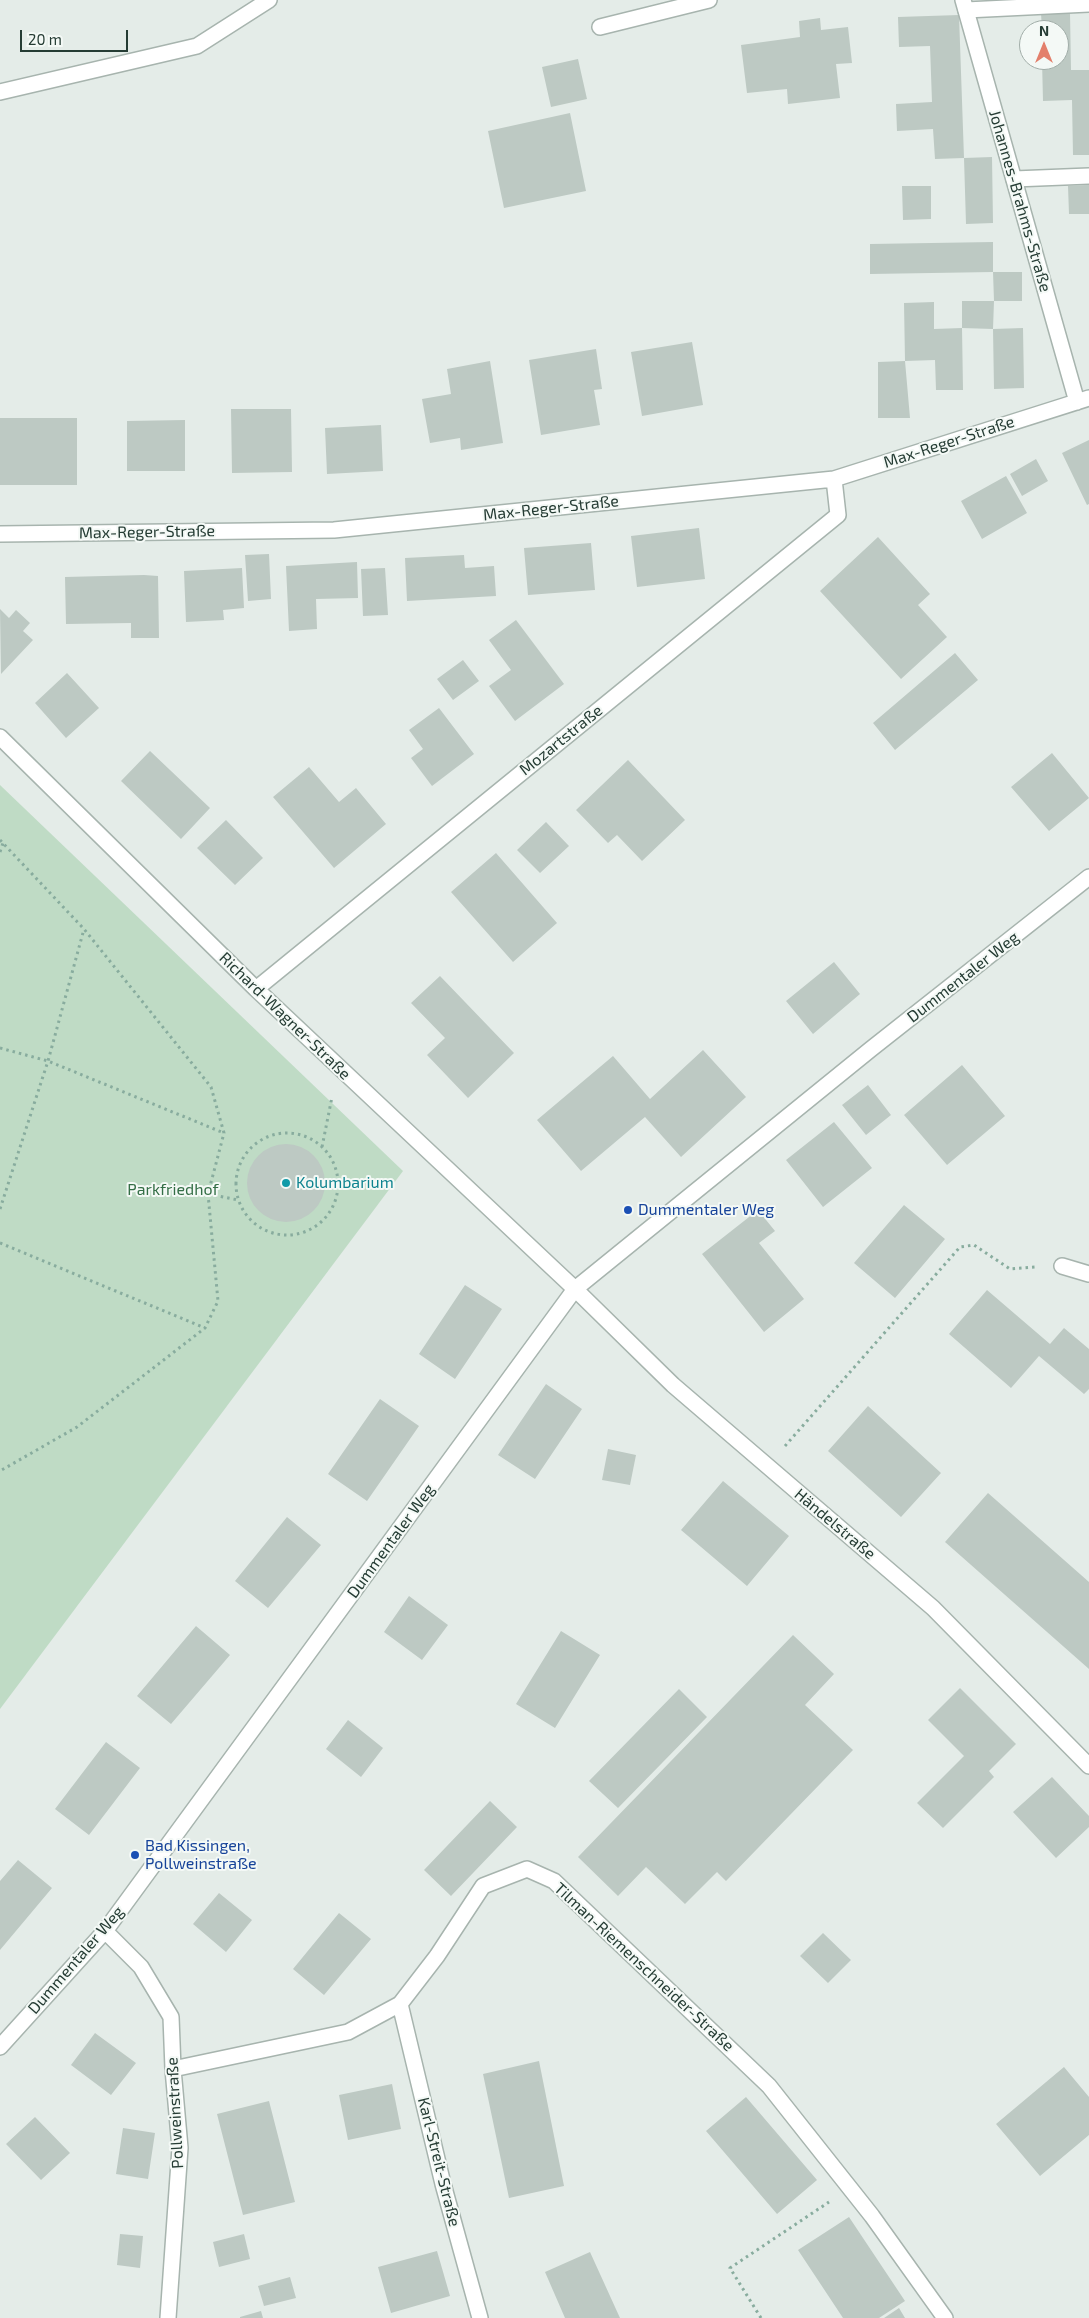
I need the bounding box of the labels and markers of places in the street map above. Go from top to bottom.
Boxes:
place label: Kolumbarium [296,1173,394,1193]
marker: Kolumbarium [280,1177,292,1189]
place label: Dummentaler Weg [638,1200,774,1220]
marker: Dummentaler Weg [622,1204,634,1216]
place label: Bad Kissingen, Pollweinstraße [145,1836,257,1874]
marker: Bad Kissingen, Pollweinstraße [129,1849,141,1861]

